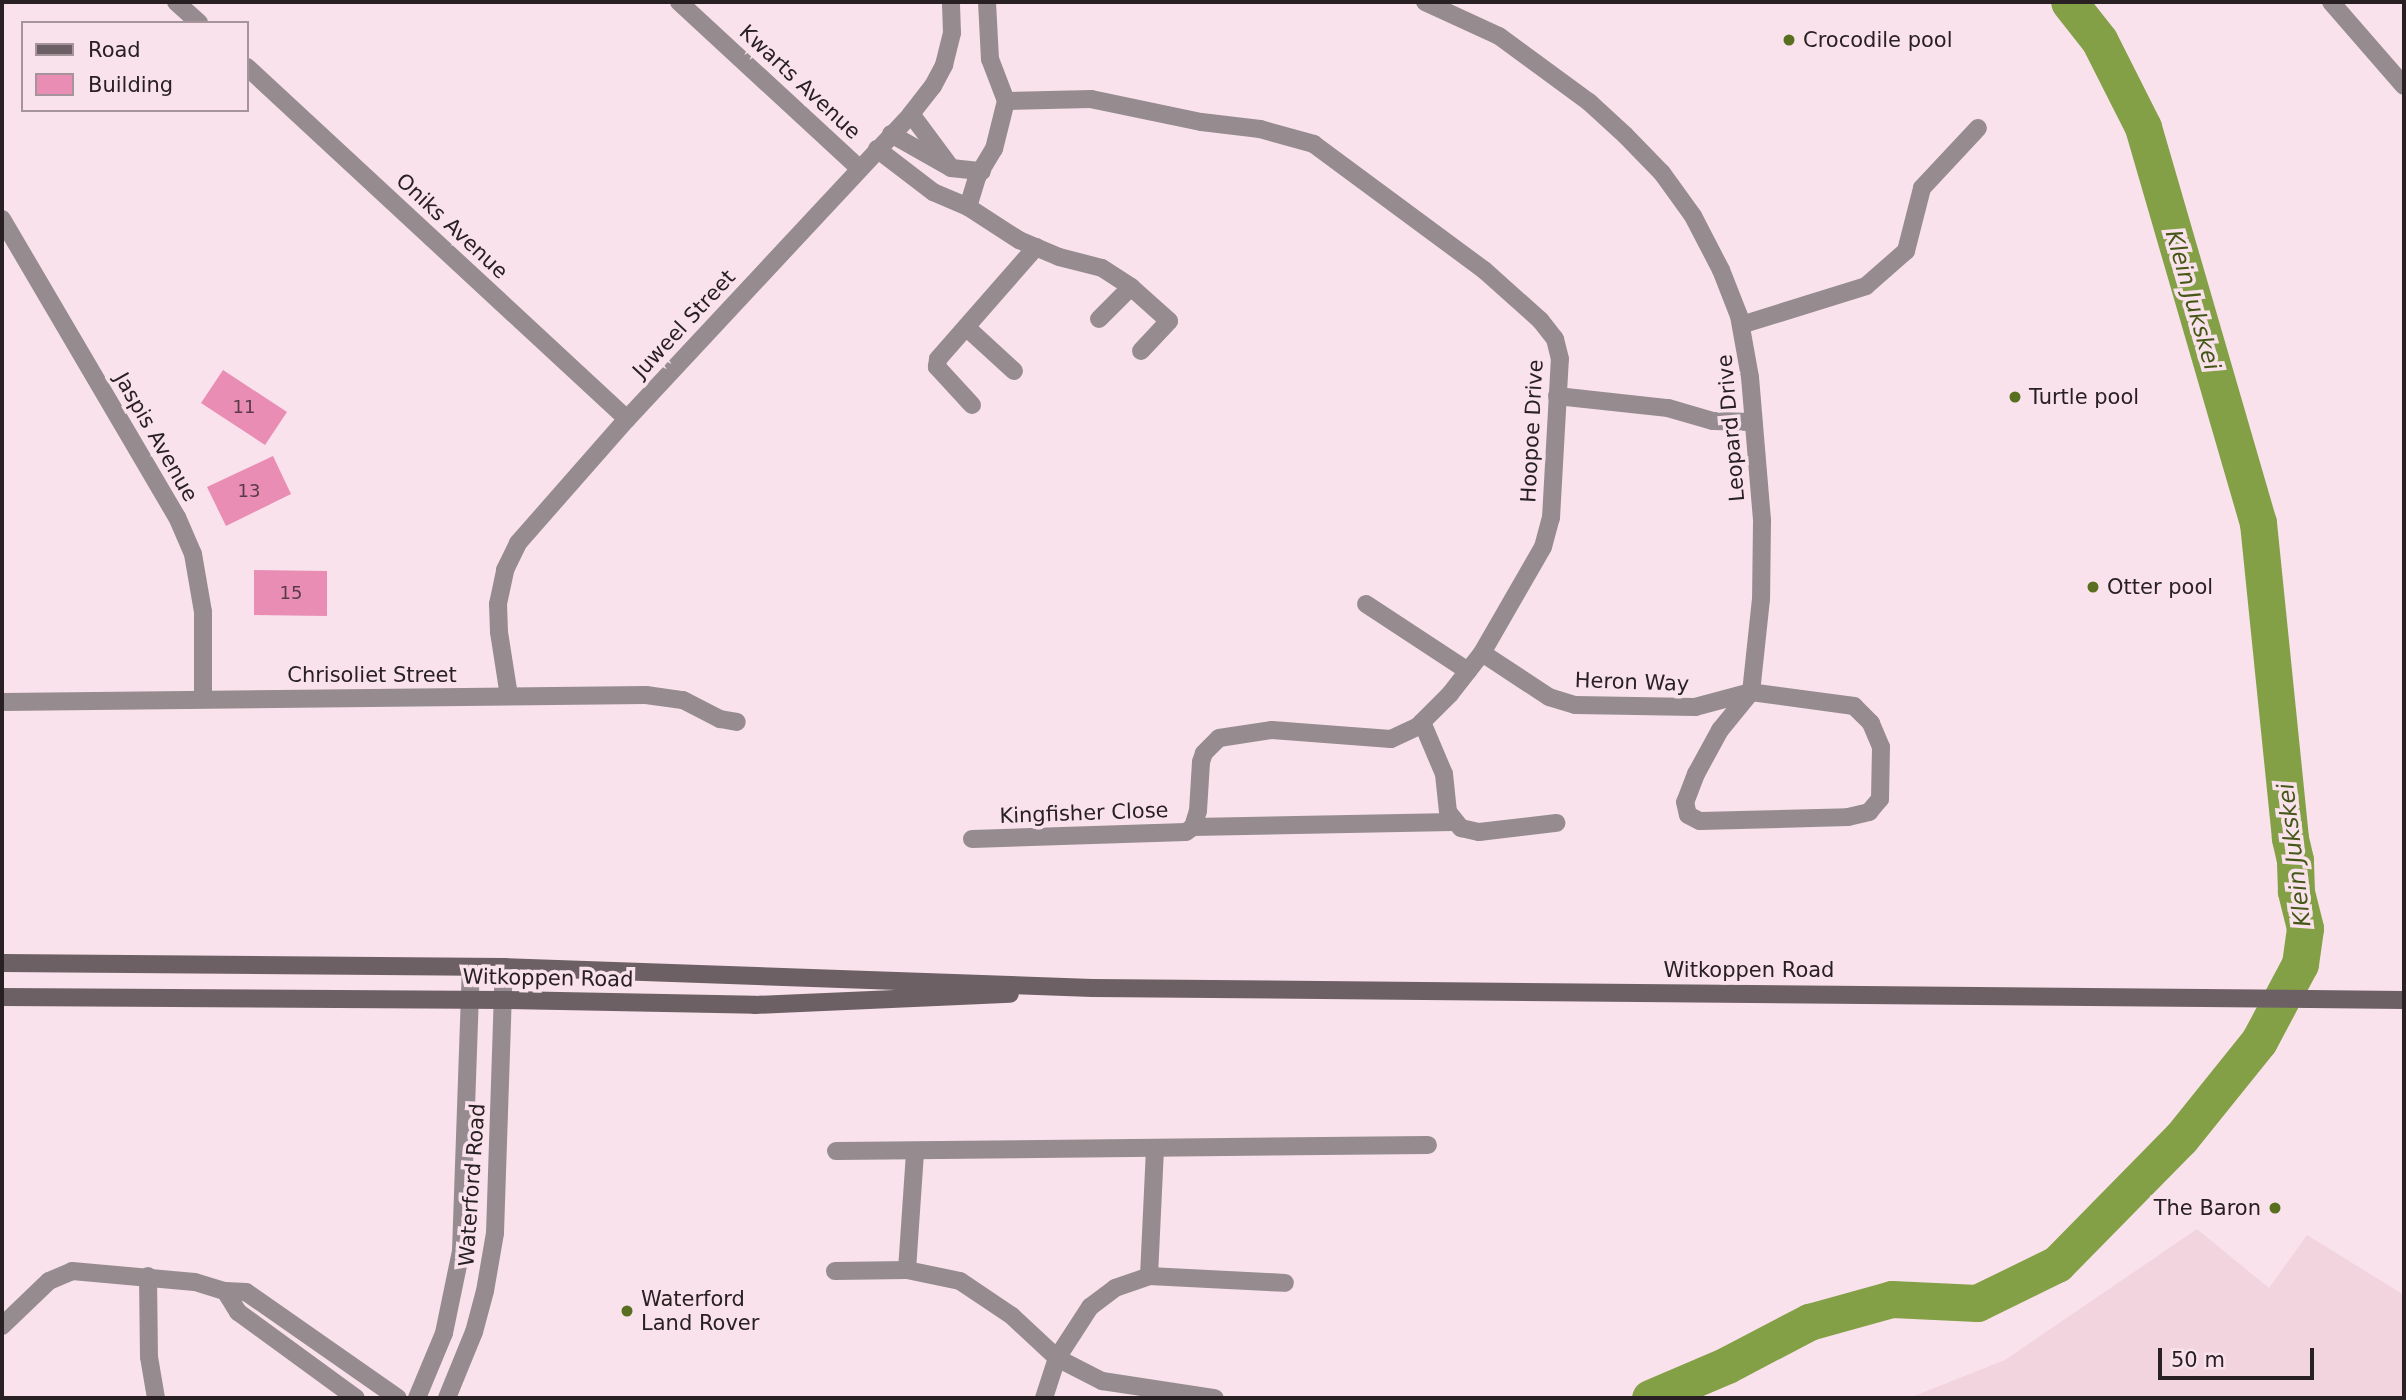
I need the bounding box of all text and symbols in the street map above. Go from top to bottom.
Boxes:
street label: Kwarts Avenue [734,19,866,145]
legend [21,21,248,112]
place label: Crocodile pool [1803,27,1953,53]
marker: Crocodile pool [1781,32,1797,48]
text: Road [88,38,141,62]
text: Building [88,73,173,97]
street label: Oniks Avenue [391,168,513,284]
water label: Klein Jukskei [2160,227,2226,373]
street label: Juweel Street [627,265,741,383]
street label: Leopard Drive [1712,353,1750,503]
street label: Hoopoe Drive [1516,359,1548,503]
street label: Jaspis Avenue [109,368,203,506]
place label: Turtle pool [2029,384,2139,410]
marker: Turtle pool [2007,389,2023,405]
house number: 11 [233,396,255,418]
house number: 13 [238,480,260,502]
place label: Otter pool [2107,574,2213,600]
marker: Otter pool [2085,579,2101,595]
house number: 15 [280,582,302,604]
street label: Chrisoliet Street [287,662,457,688]
street label: Heron Way [1574,667,1690,697]
water label: Klein Jukskei [2272,782,2316,928]
street label: Kingfisher Close [999,797,1169,829]
street label: Witkoppen Road [1664,957,1834,983]
street label: Witkoppen Road [462,964,634,992]
street label: Waterford Road [454,1103,490,1267]
place label: The Baron [2154,1195,2261,1221]
marker: The Baron [2267,1200,2283,1216]
place label: Waterford Land Rover [641,1286,759,1336]
marker: Waterford Land Rover [619,1303,635,1319]
scale bar [2161,1334,2317,1378]
text: 50 m [2171,1348,2225,1372]

